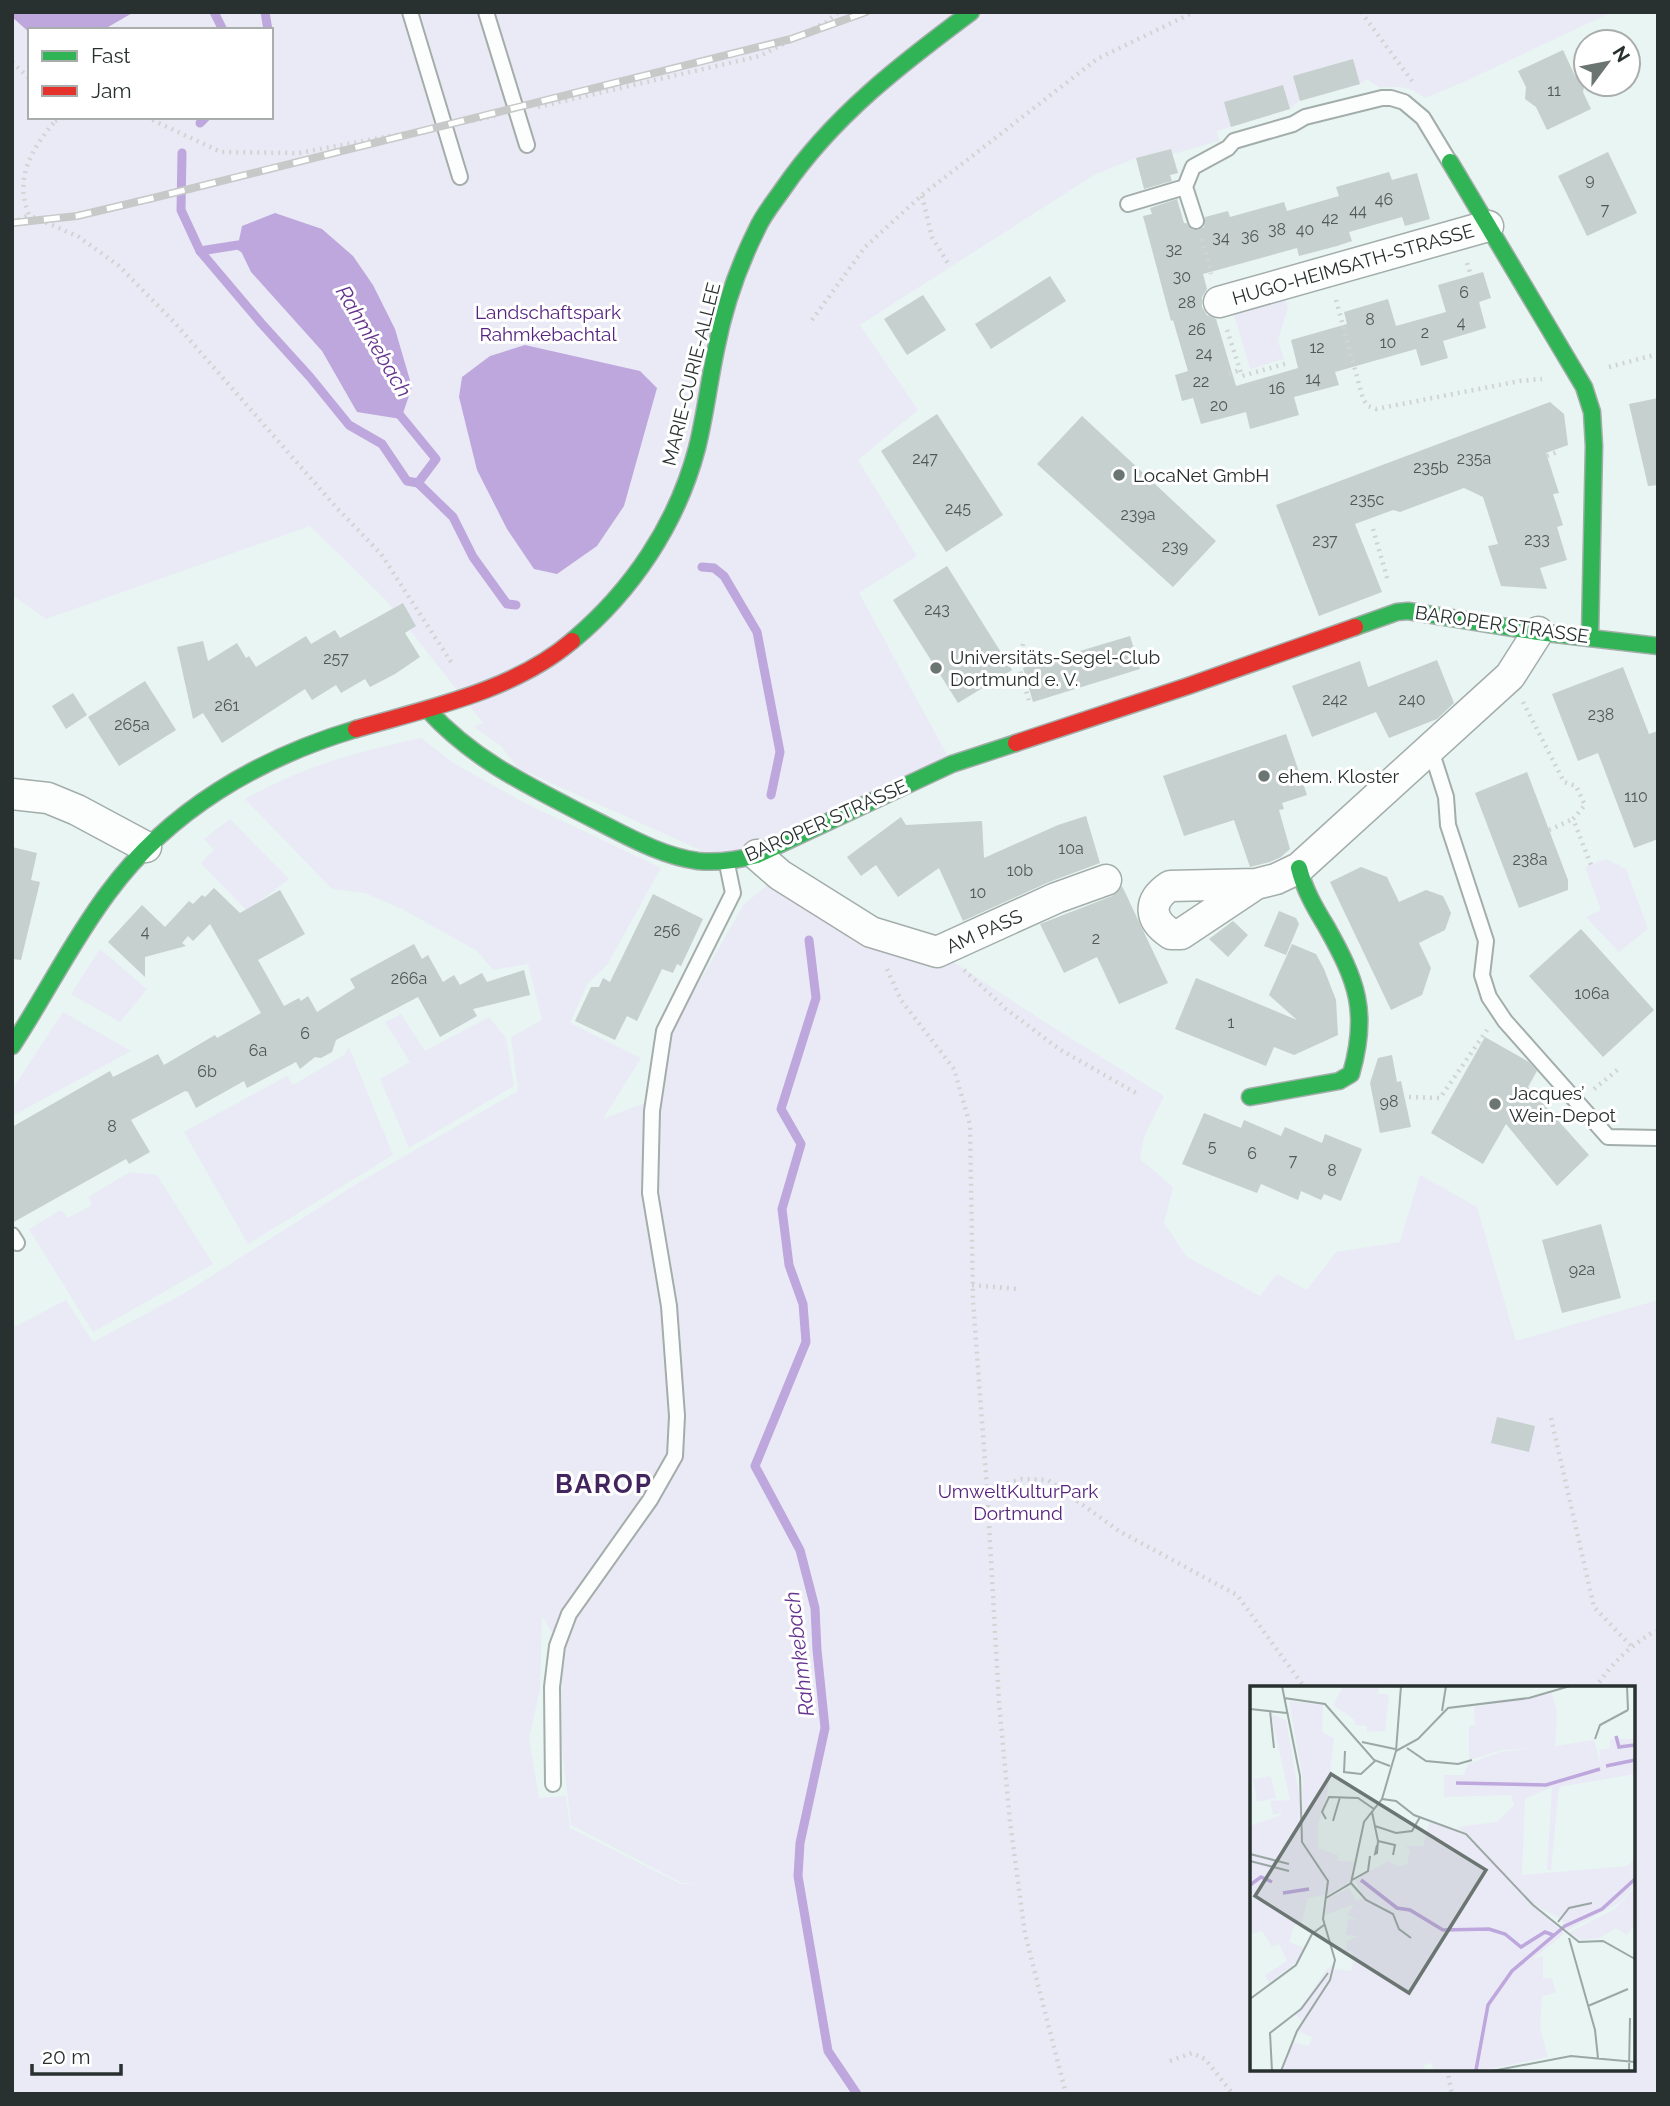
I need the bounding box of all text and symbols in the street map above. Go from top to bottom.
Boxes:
legend [28,28,273,119]
north arrow [1572,28,1642,98]
text: N [1608,42,1635,66]
text: Fast [91,43,131,68]
text: Jam [91,78,132,103]
house number: 11 [1547,81,1561,100]
house number: 9 [1585,170,1595,189]
house number: 46 [1375,190,1393,209]
house number: 7 [1601,200,1610,219]
house number: 44 [1349,201,1367,220]
house number: 42 [1321,209,1339,228]
street label: HUGO-HEIMSATH-STRASSE [1230,219,1476,309]
house number: 38 [1268,220,1286,239]
house number: 40 [1296,220,1314,239]
house number: 36 [1241,227,1259,246]
house number: 34 [1212,228,1230,247]
house number: 32 [1166,240,1182,259]
house number: 30 [1173,267,1191,286]
street label: MARIE-CURIE-ALLEE [658,280,724,468]
water label: Rahmkebach [331,281,417,401]
house number: 6 [1459,283,1469,302]
house number: 28 [1178,293,1196,312]
park label: Landschaftspark Rahmkebachtal [475,301,621,345]
house number: 8 [1365,310,1375,329]
house number: 4 [1457,313,1466,332]
house number: 26 [1188,320,1206,339]
house number: 2 [1421,323,1429,342]
house number: 10 [1380,333,1396,352]
house number: 12 [1309,338,1325,357]
house number: 24 [1195,344,1213,363]
house number: 14 [1305,369,1321,388]
house number: 22 [1193,372,1209,391]
house number: 16 [1269,379,1285,398]
house number: 20 [1210,396,1228,415]
house number: 247 [912,449,938,468]
house number: 235a [1457,449,1491,468]
house number: 235b [1413,458,1449,477]
place label: LocaNet GmbH [1133,464,1269,486]
marker: LocaNet GmbH [1111,467,1127,483]
house number: 235c [1350,490,1384,509]
house number: 245 [945,499,971,518]
house number: 239a [1121,505,1155,524]
house number: 233 [1524,530,1550,549]
house number: 237 [1312,531,1338,550]
house number: 239 [1162,537,1188,556]
house number: 243 [924,600,950,619]
street label: BAROPER STRASSE [1414,601,1590,647]
place label: Universitäts-Segel-Club Dortmund e. V. [950,646,1160,690]
house number: 257 [323,649,349,668]
marker: Universitäts-Segel-Club Dortmund e. V. [928,660,944,676]
house number: 242 [1322,690,1348,709]
house number: 240 [1399,690,1425,709]
house number: 261 [215,696,240,715]
house number: 238 [1588,705,1614,724]
house number: 265a [114,715,150,734]
place label: ehem. Kloster [1278,765,1399,787]
marker: ehem. Kloster [1256,768,1272,784]
street label: BAROPER STRASSE [741,774,911,866]
house number: 110 [1624,787,1648,806]
house number: 10a [1058,839,1084,858]
house number: 238a [1512,850,1548,869]
house number: 10b [1007,861,1033,880]
house number: 10 [970,883,986,902]
street label: AM PASS [943,904,1025,958]
house number: 256 [654,921,680,940]
house number: 4 [141,922,150,941]
house number: 2 [1092,929,1100,948]
house number: 266a [391,969,427,988]
house number: 106a [1574,984,1610,1003]
house number: 1 [1228,1013,1235,1032]
house number: 6 [300,1024,310,1043]
house number: 6a [249,1041,267,1060]
house number: 6b [197,1062,217,1081]
place label: Jacques’ Wein-Depot [1509,1082,1617,1126]
house number: 98 [1380,1092,1398,1111]
marker: Jacques’ Wein-Depot [1487,1096,1503,1112]
house number: 8 [107,1117,117,1136]
house number: 5 [1208,1137,1217,1156]
house number: 6 [1247,1144,1257,1163]
house number: 7 [1289,1151,1298,1170]
house number: 8 [1327,1161,1337,1180]
house number: 92a [1569,1260,1595,1279]
district label: BAROP [555,1469,653,1499]
park label: UmweltKulturPark Dortmund [938,1480,1098,1524]
water label: Rahmkebach [779,1590,819,1718]
inset map [1250,1686,1635,2071]
scale bar [32,2032,121,2076]
text: 20 m [42,2044,90,2069]

